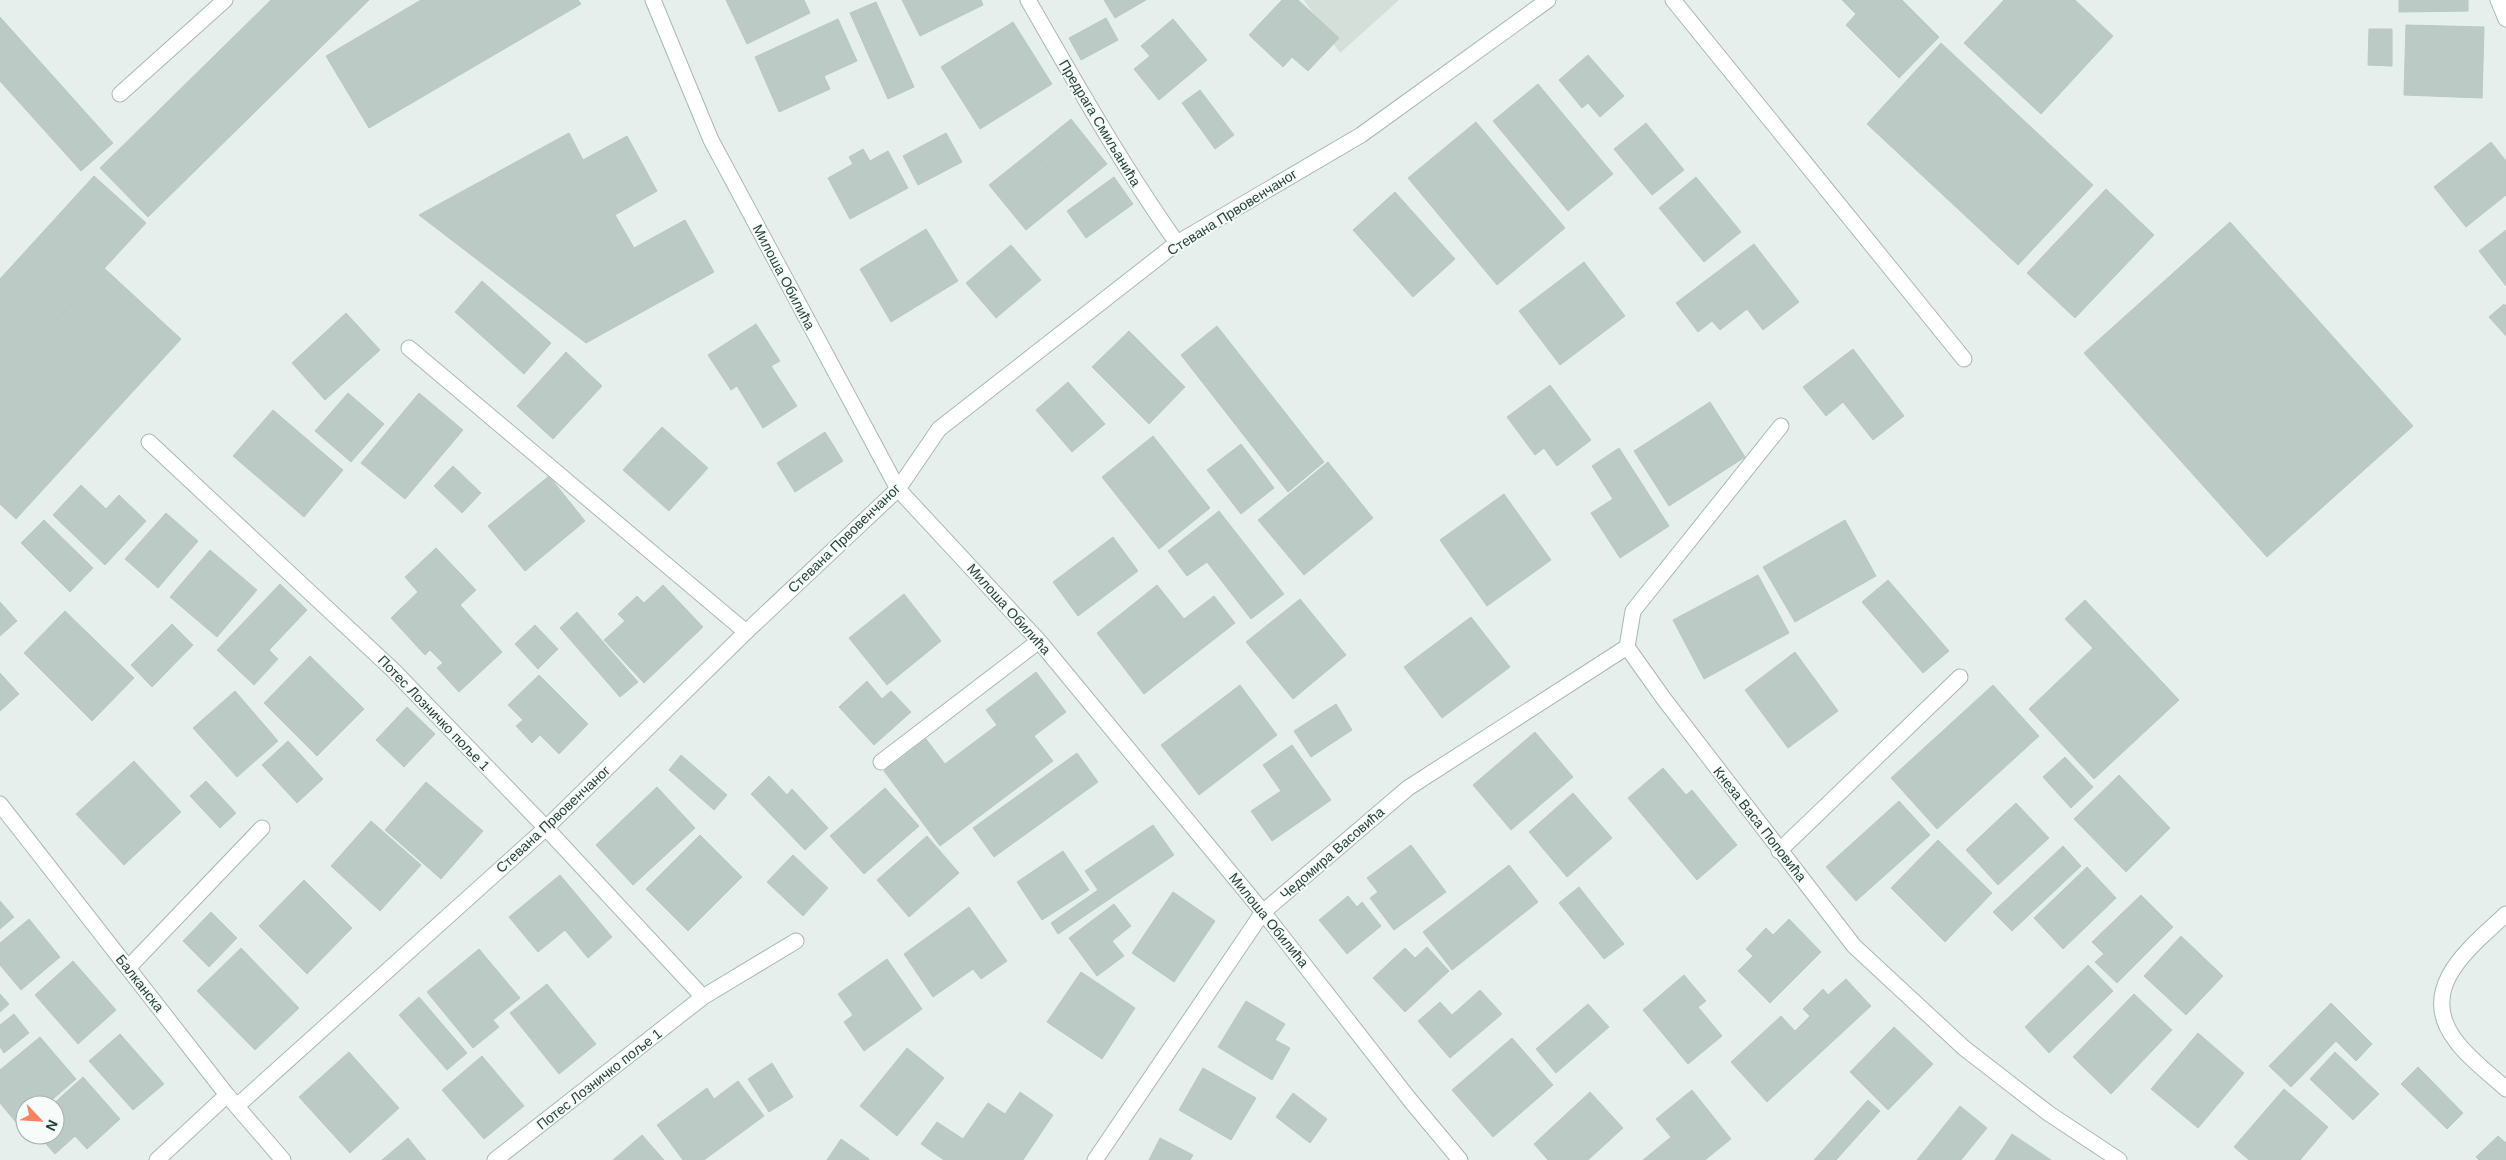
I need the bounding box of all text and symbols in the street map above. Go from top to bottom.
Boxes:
street label: Предрага Смиљанића [1056,57,1144,189]
street label: Стевана Првовенчаног [1164,165,1300,259]
street label: Милоша Обилића [750,222,819,333]
street label: Стевана Првовенчаног [784,480,904,596]
street label: Милоша Обилића [964,560,1054,658]
street label: Потес Лозничко поље 1 [375,652,493,774]
street label: Стевана Првовенчаног [493,762,613,876]
street label: Кнеза Васа Поповића [1710,763,1810,885]
street label: Чедомира Васовића [1277,803,1387,903]
street label: Милоша Обилића [1226,870,1312,971]
street label: Балканска [113,951,167,1015]
street label: Потес Лозничко поље 1 [533,1025,665,1133]
north arrow [15,1095,65,1145]
text: N [42,1118,61,1133]

